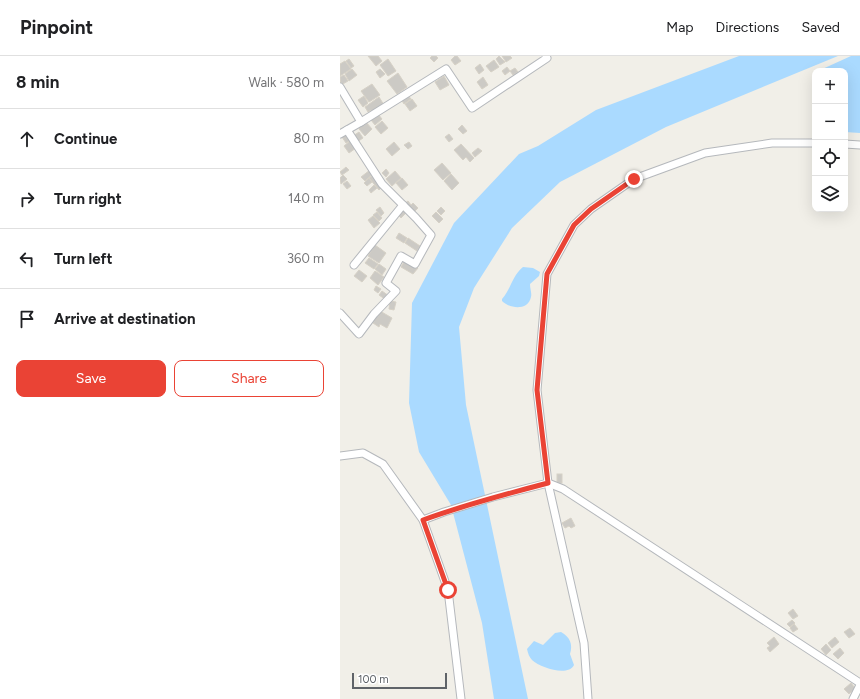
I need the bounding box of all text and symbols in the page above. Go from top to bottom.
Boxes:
text: Pinpoint [20,16,93,39]
text: Map [666,19,694,36]
text: Directions [716,19,779,36]
text: Saved [801,19,840,36]
map controls [812,68,848,212]
button: + [812,68,848,104]
text: 8 min [16,72,59,92]
text: Walk · 580 m [248,75,324,90]
button: − [812,104,848,140]
icon: ahead [16,128,38,150]
text: Continue [54,130,117,148]
text: 80 m [293,131,324,146]
button: locate [812,140,848,176]
route end [625,170,643,188]
button: layers [812,176,848,212]
icon: right [16,188,38,210]
text: Turn right [54,190,122,208]
text: 140 m [288,191,324,206]
icon: left [16,248,38,270]
text: Turn left [54,250,112,268]
text: 360 m [287,251,324,266]
icon: arrive [16,308,38,330]
text: Arrive at destination [54,310,195,328]
button: Save [16,360,166,397]
button: Share [174,360,324,397]
route start [439,581,457,599]
scale bar [352,671,447,690]
text: 100 m [358,673,389,686]

